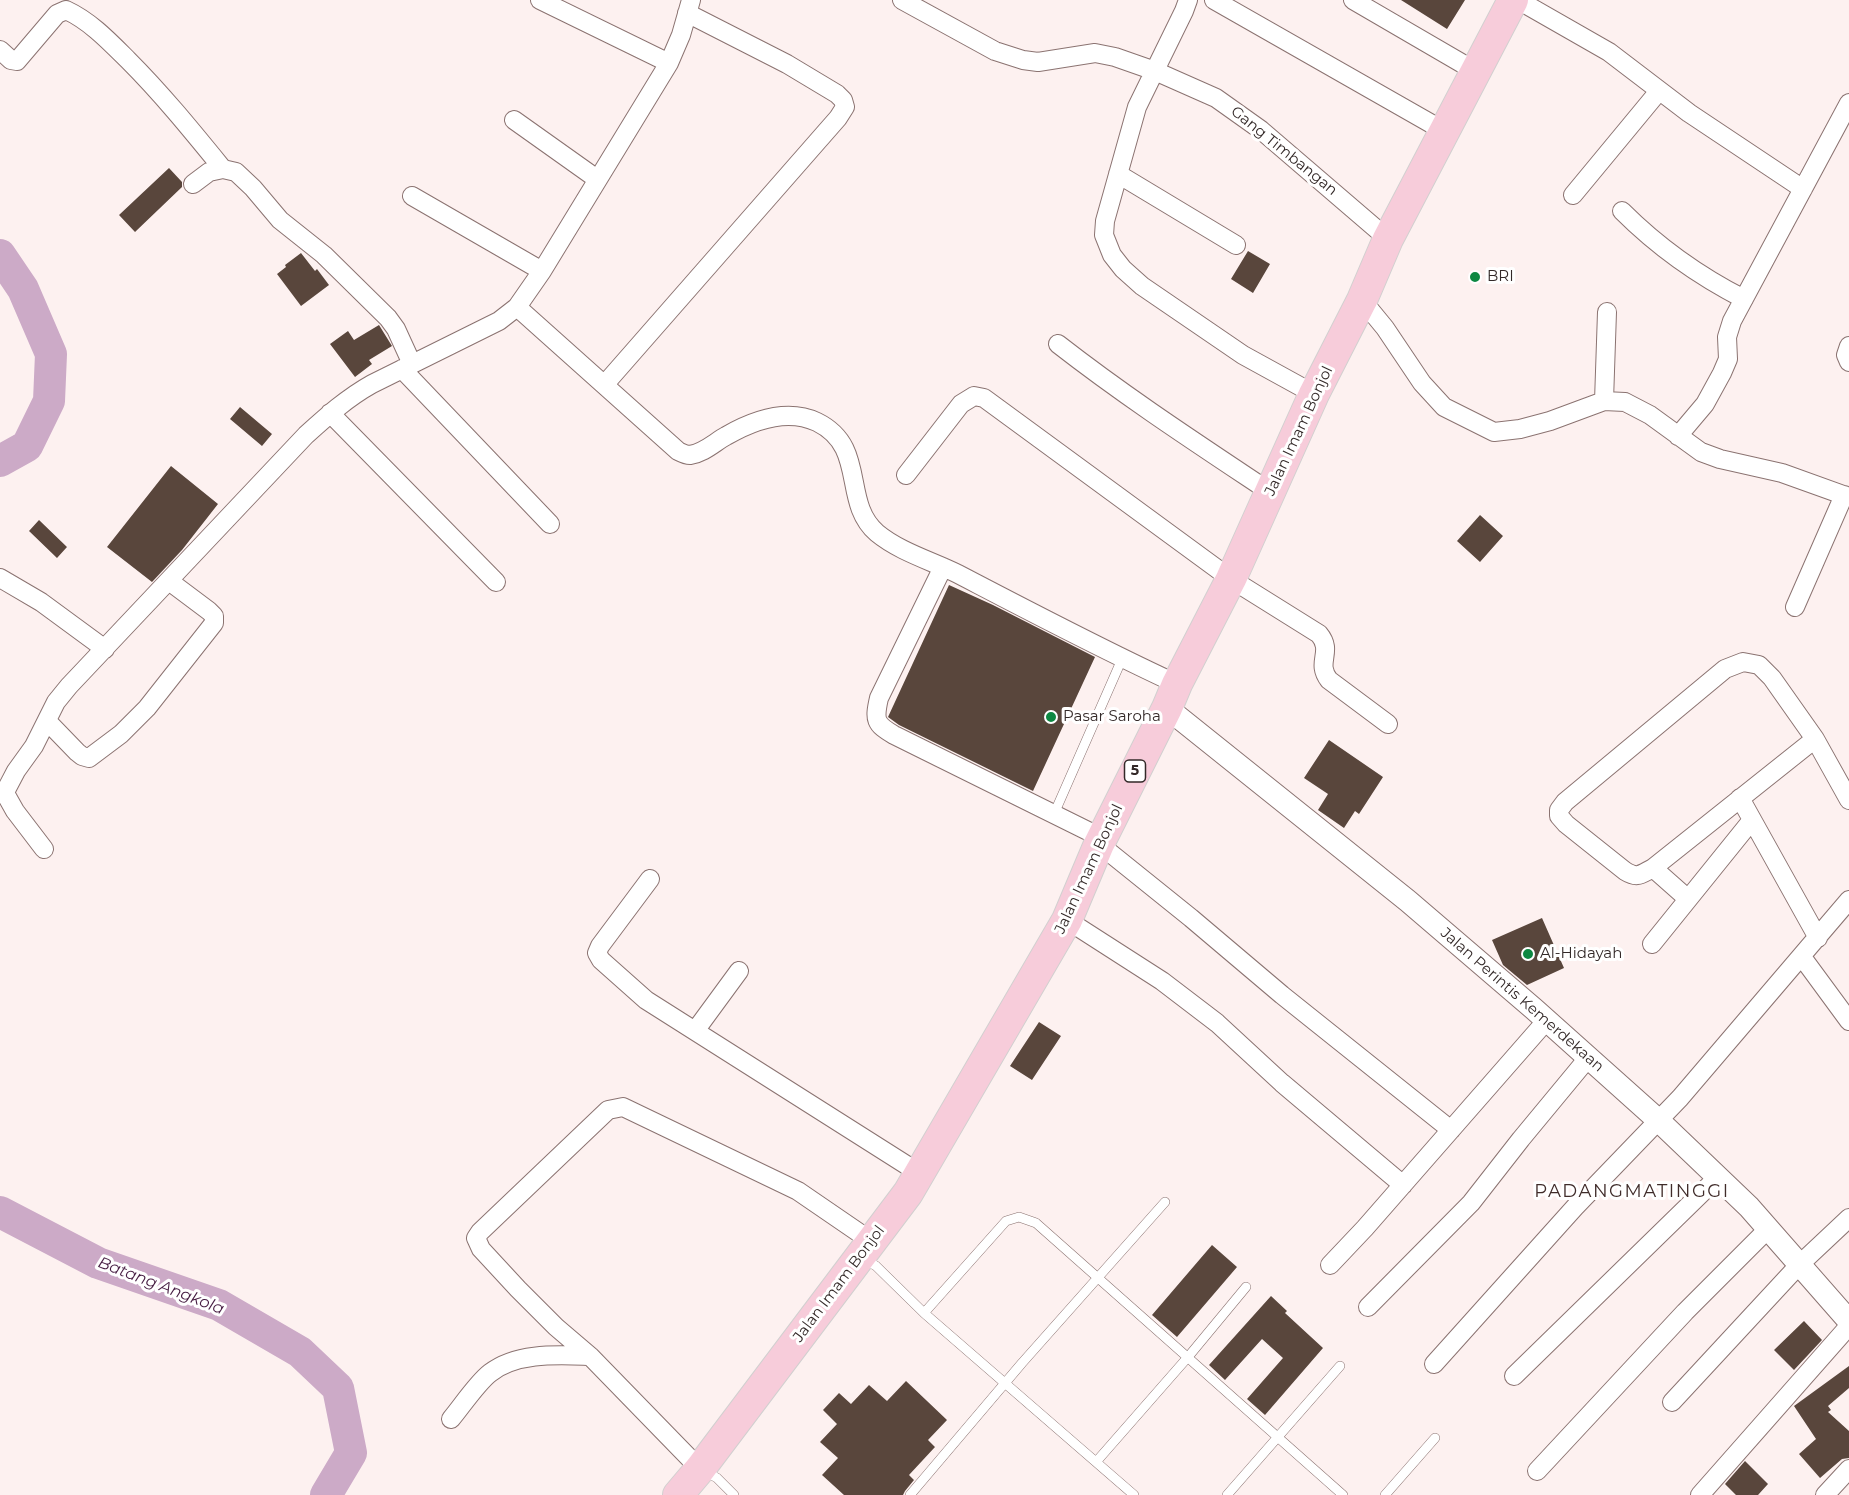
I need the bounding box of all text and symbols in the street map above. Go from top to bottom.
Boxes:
street label: Gang Timbangan [1227,103,1341,199]
place label: BRI [1487,268,1514,286]
marker: BRI [1468,270,1482,284]
street label: Jalan Imam Bonjol [1261,363,1337,499]
place label: Pasar Saroha [1063,708,1161,726]
marker: Pasar Saroha [1044,710,1058,724]
road number: 5 [1124,760,1146,782]
street label: Jalan Imam Bonjol [1051,801,1127,937]
street label: Jalan Perintis Kemerdekaan [1437,924,1607,1076]
place label: Al-Hidayah [1540,945,1622,963]
marker: Al-Hidayah [1521,947,1535,961]
district label: PADANGMATINGGI [1534,1181,1730,1203]
street label: Jalan Imam Bonjol [789,1222,889,1346]
water label: Batang Angkola [95,1253,227,1319]

